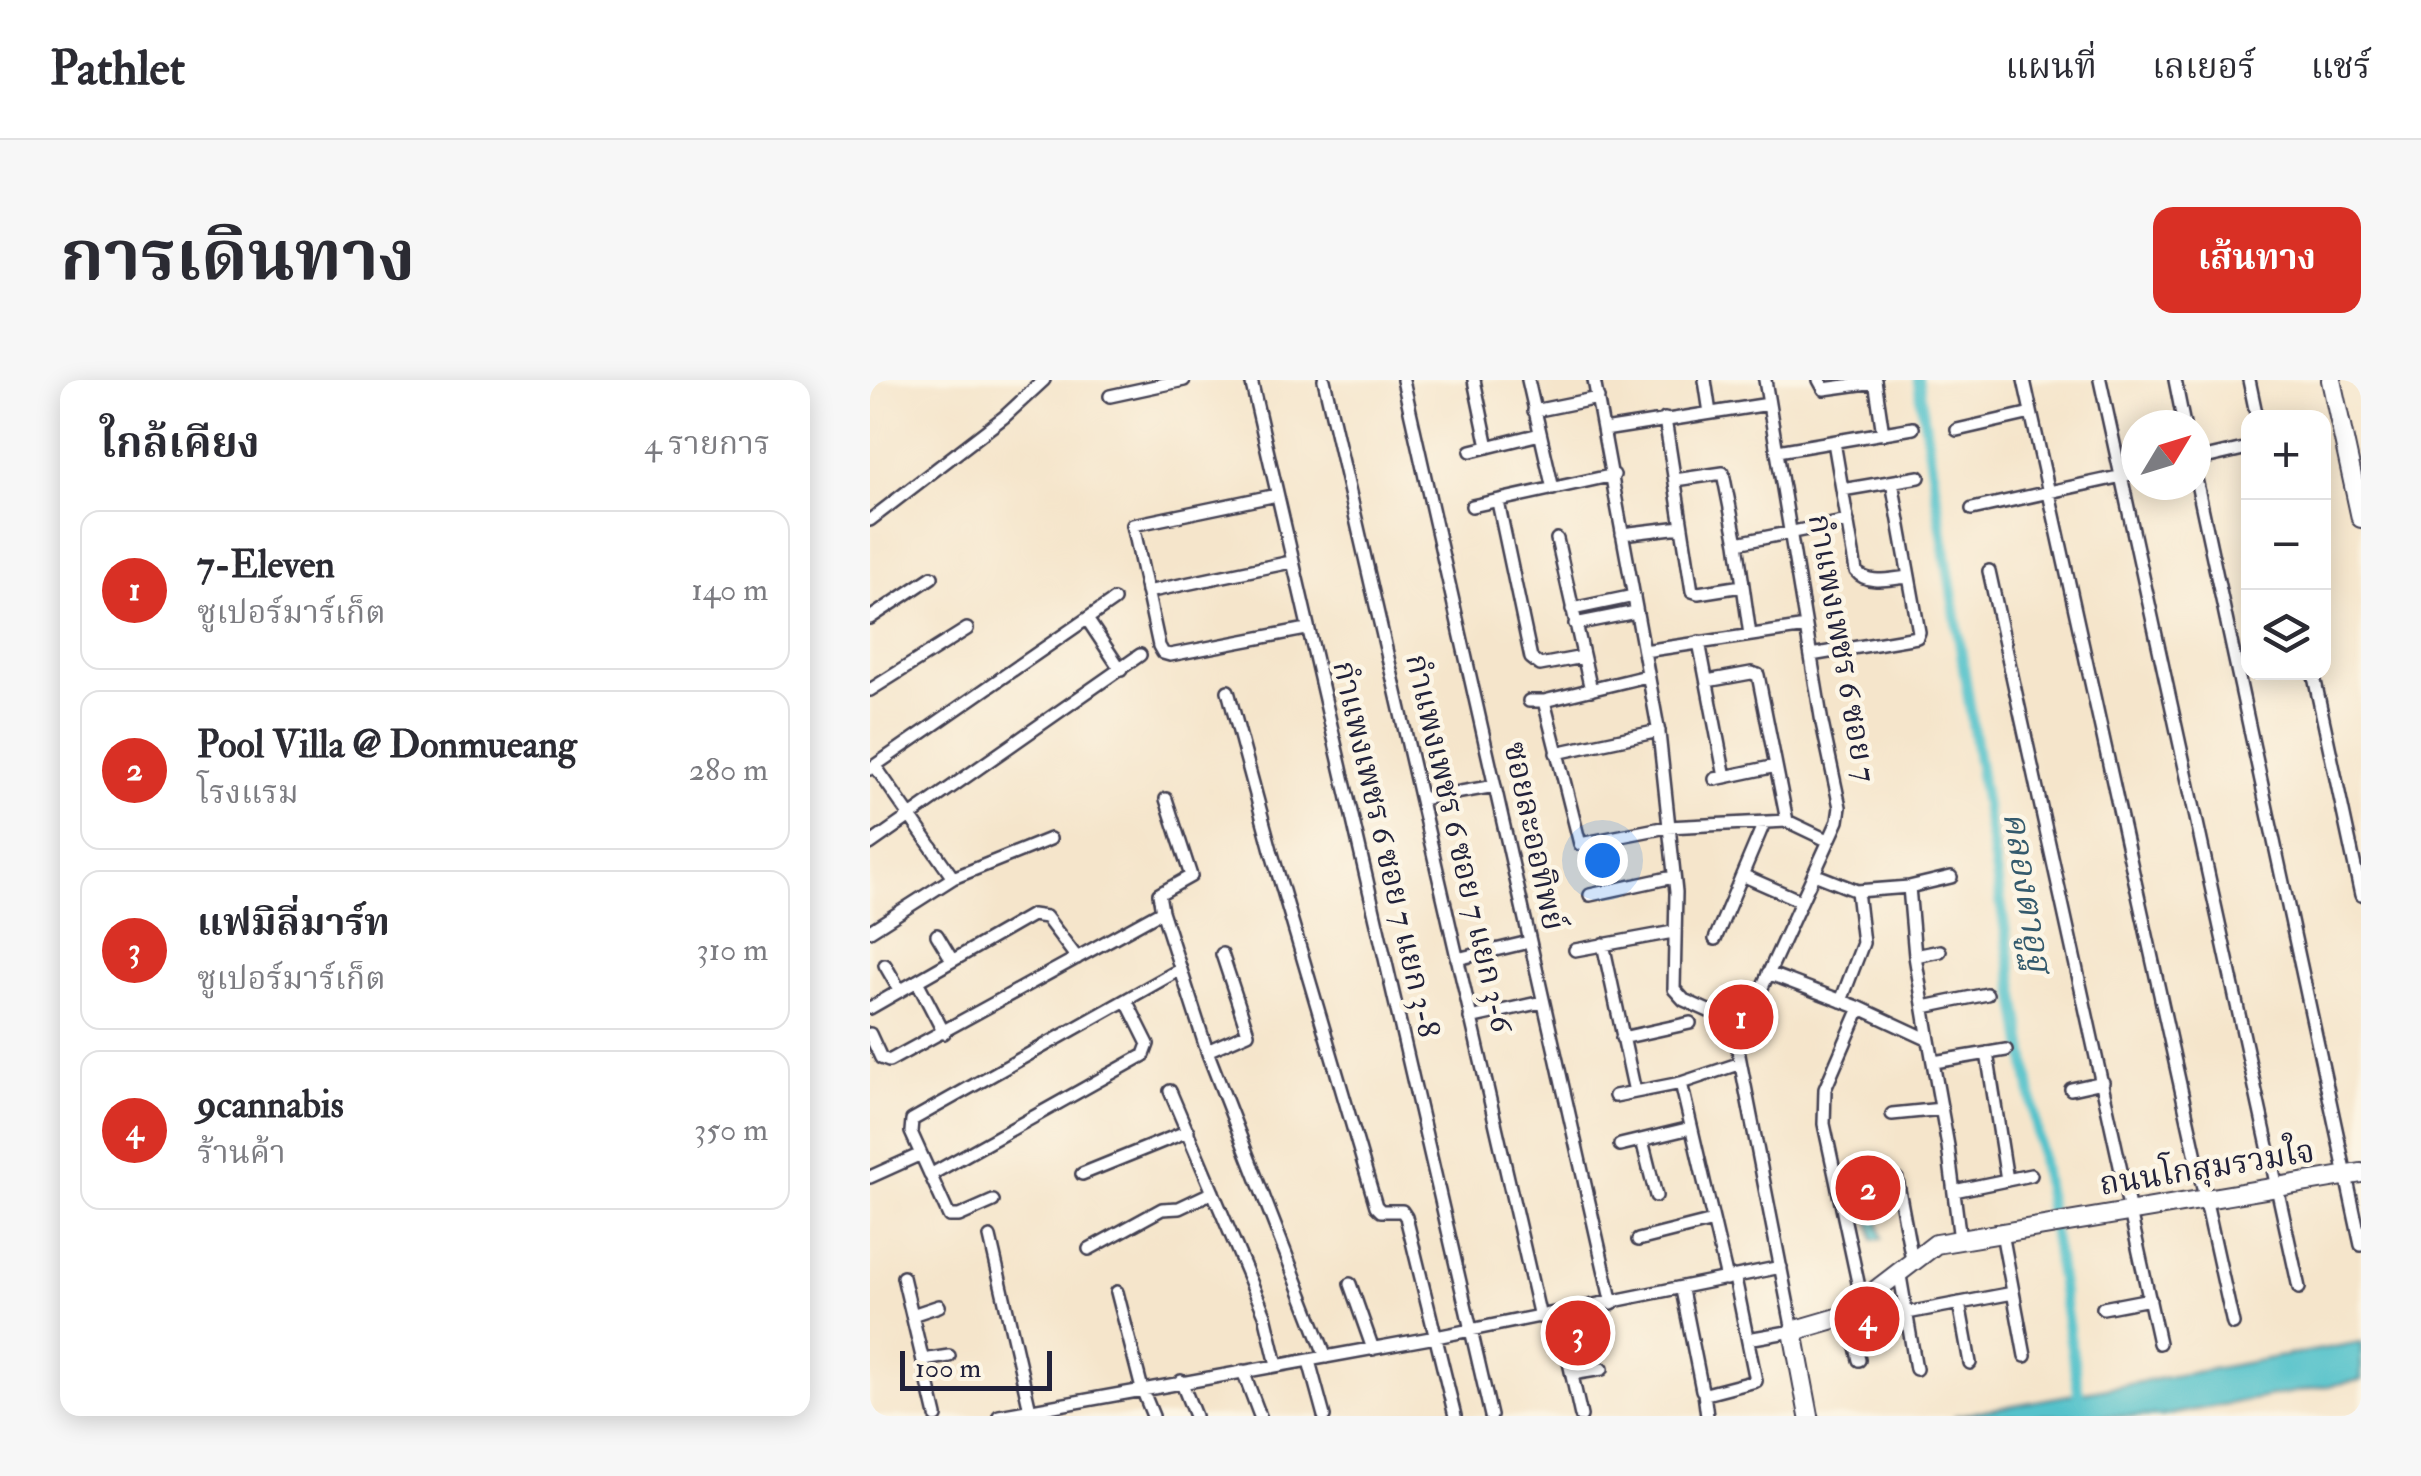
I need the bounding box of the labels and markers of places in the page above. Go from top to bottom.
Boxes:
pin: 1 [1708,980,1774,1054]
pin: 2 [1836,1150,1900,1226]
pin: 4 [1834,1282,1900,1356]
pin: 3 [1546,1296,1610,1370]

